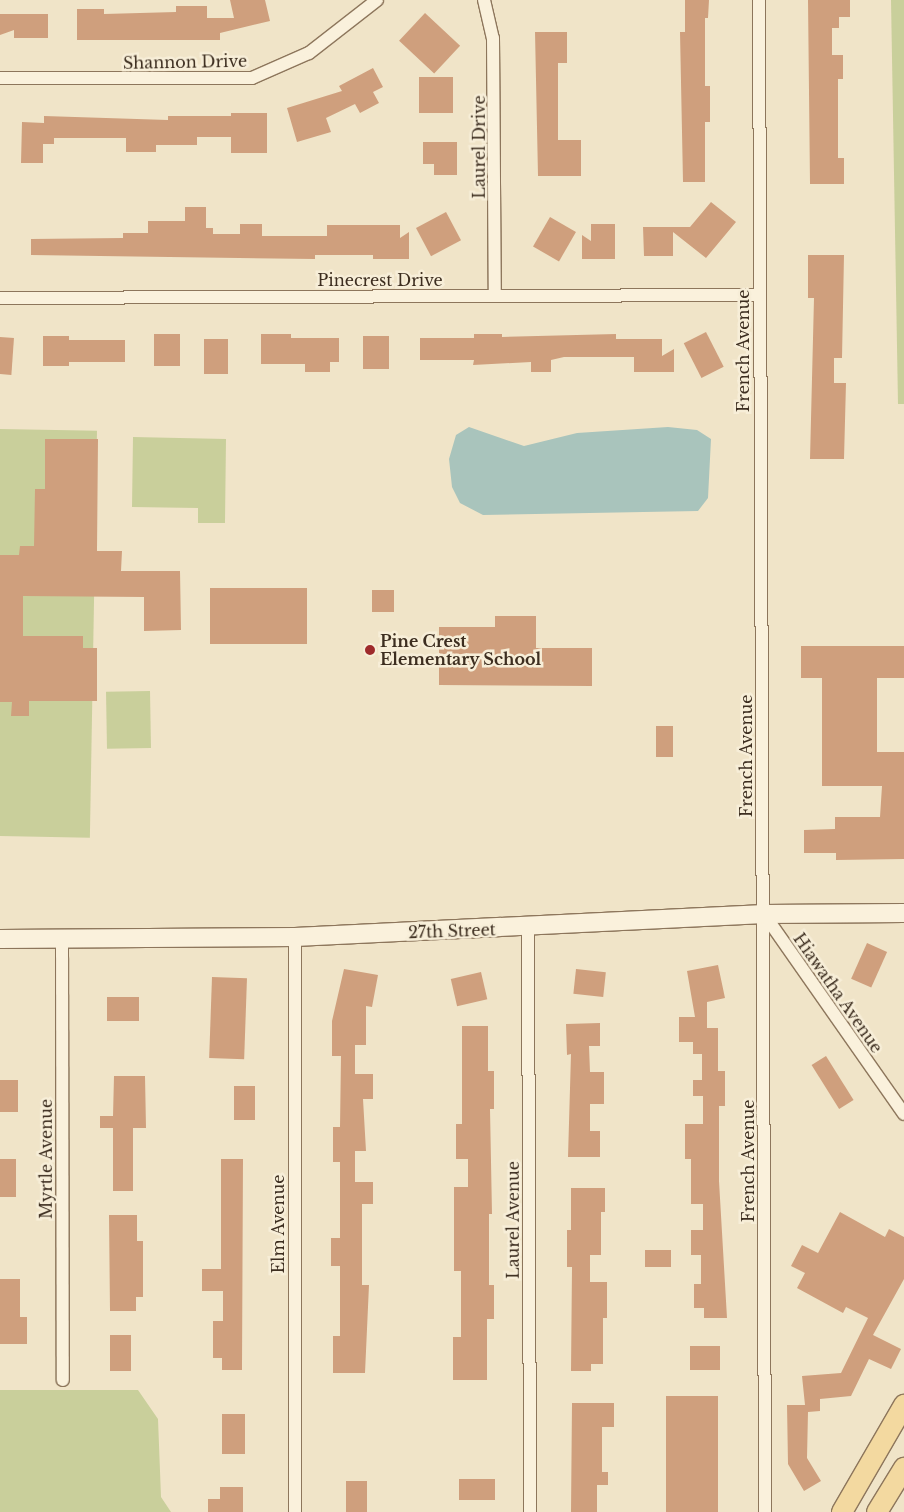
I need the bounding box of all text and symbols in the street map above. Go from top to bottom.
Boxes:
street label: Shannon Drive [123,51,247,73]
street label: Laurel Drive [469,95,489,199]
street label: Pinecrest Drive [317,270,443,290]
street label: French Avenue [733,289,753,413]
place label: Pine Crest Elementary School [380,631,542,669]
marker: Pine Crest Elementary School [364,644,376,656]
street label: French Avenue [736,694,756,818]
street label: 27th Street [408,920,496,942]
street label: Hiawatha Avenue [789,929,887,1057]
street label: Myrtle Avenue [36,1099,56,1219]
street label: French Avenue [738,1099,758,1223]
street label: Laurel Avenue [503,1161,523,1279]
street label: Elm Avenue [268,1174,288,1274]

